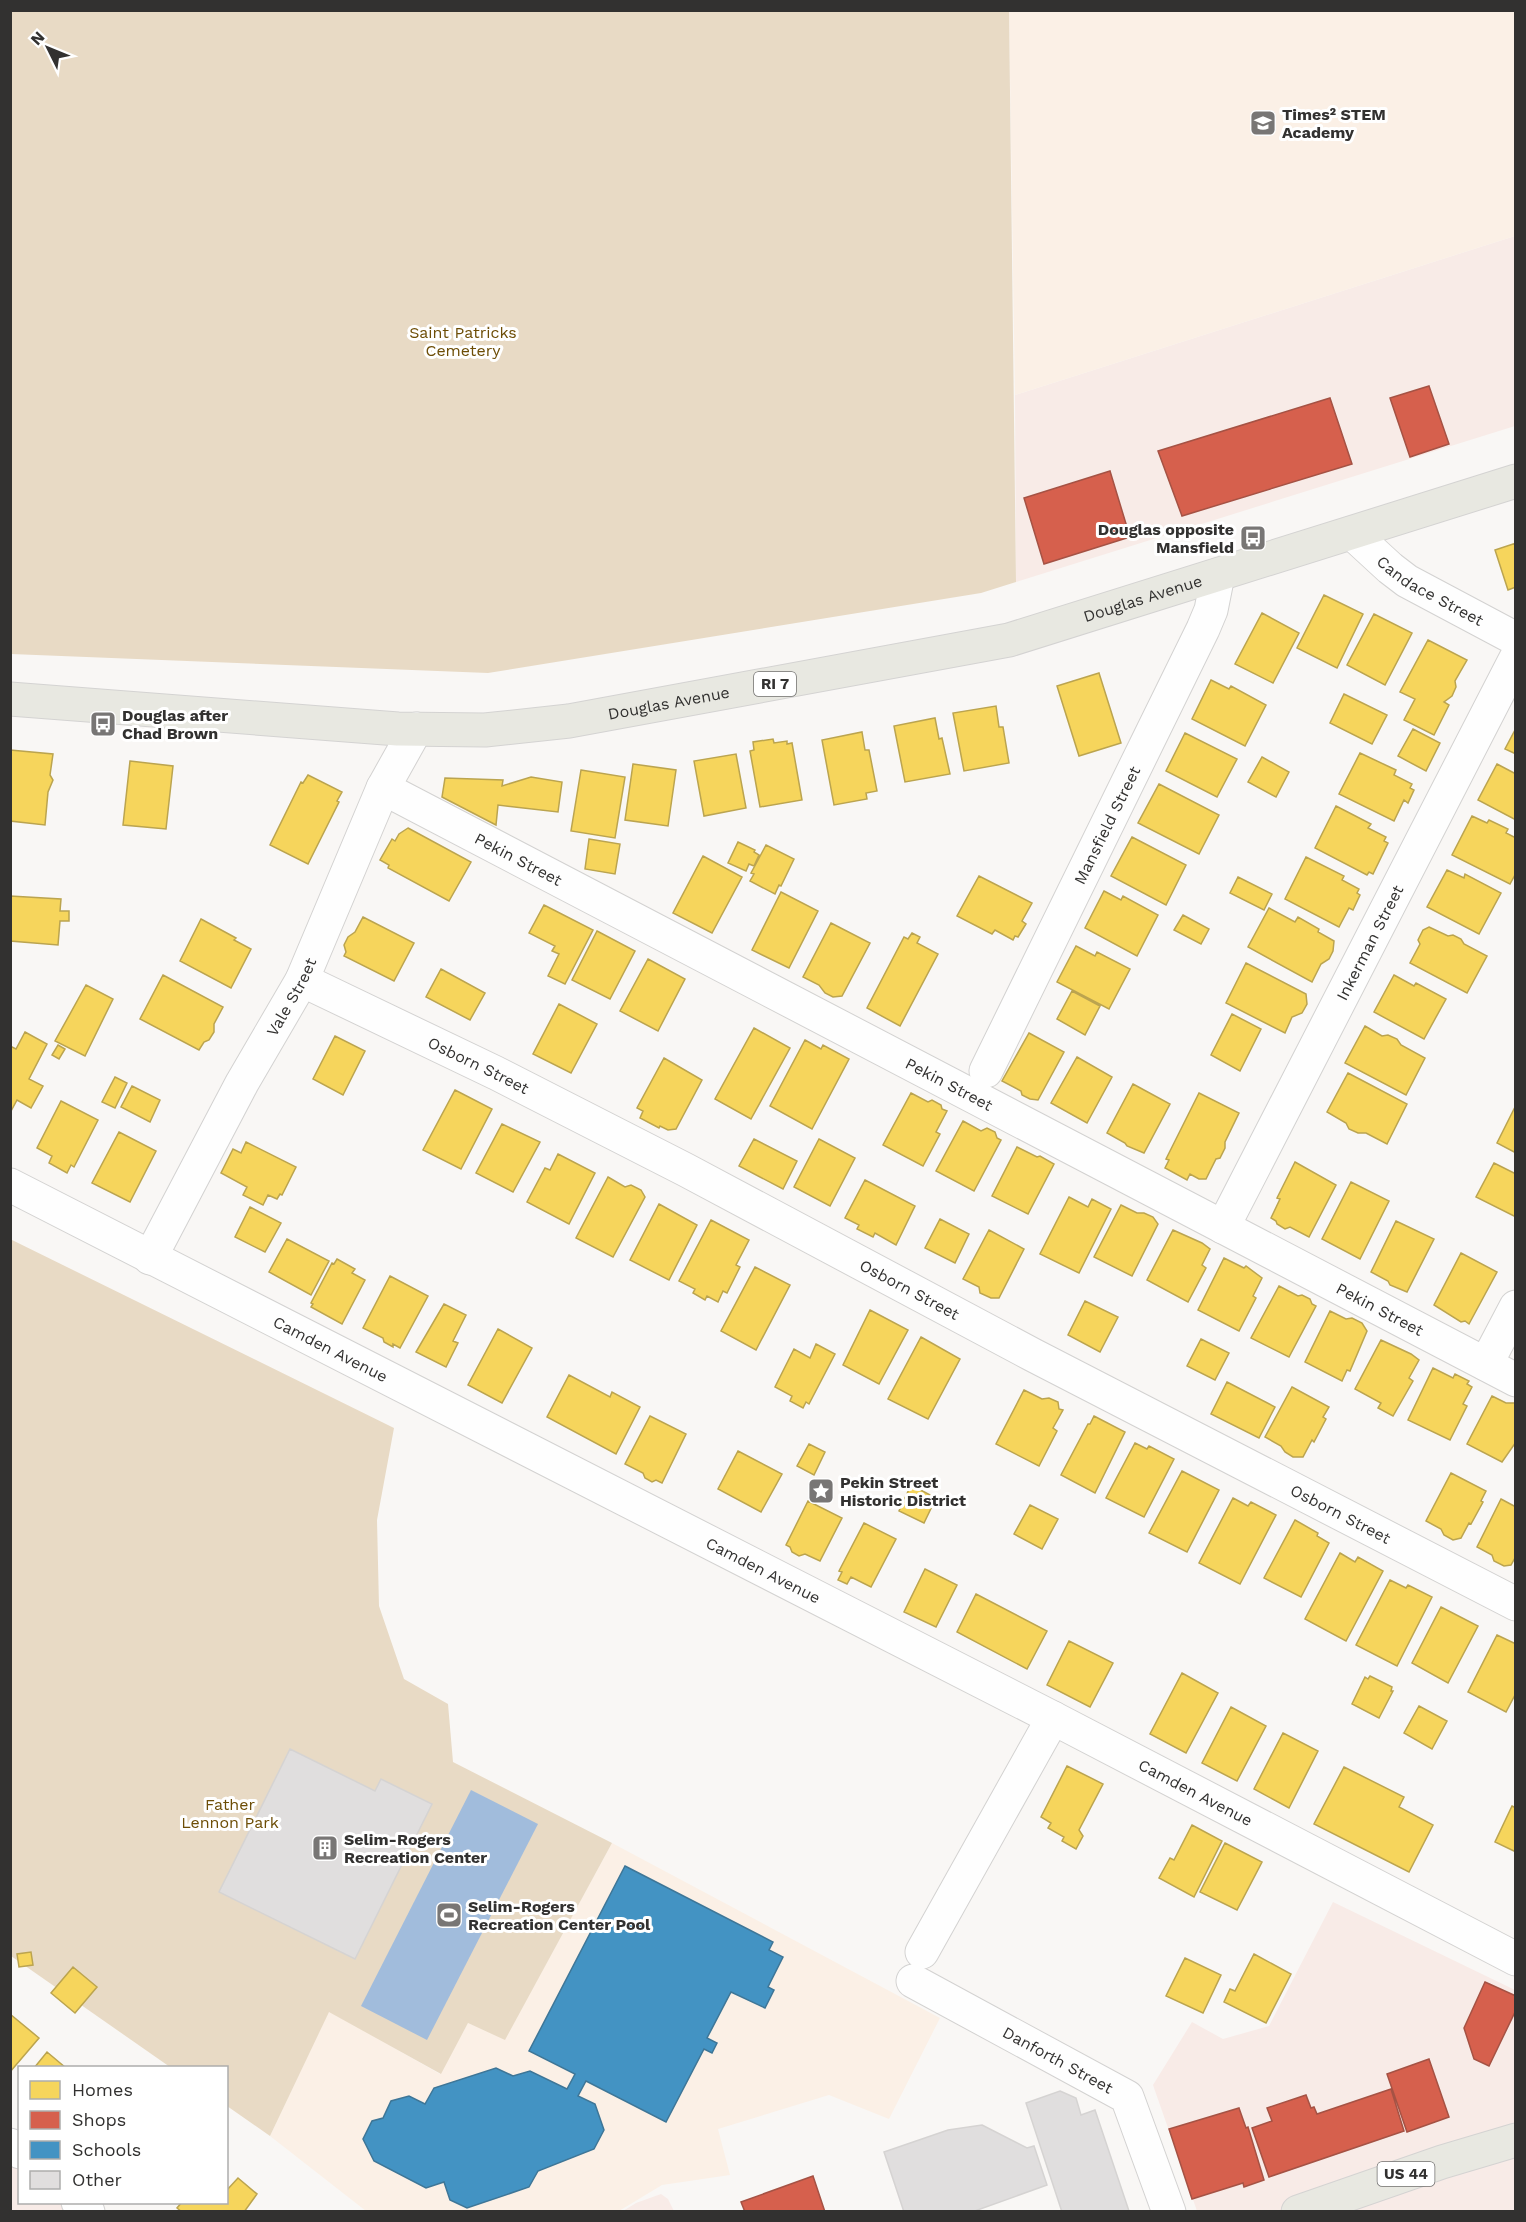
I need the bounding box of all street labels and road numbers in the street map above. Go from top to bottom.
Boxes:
street label: Candace Street [1373,552,1487,630]
street label: Douglas Avenue [1081,571,1204,626]
road number: RI 7 [754,672,796,696]
street label: Douglas Avenue [606,683,731,724]
street label: Mansfield Street [1070,763,1144,888]
street label: Pekin Street [472,829,565,890]
street label: Inkerman Street [1332,882,1408,1004]
street label: Vale Street [262,955,320,1040]
street label: Osborn Street [425,1033,532,1098]
street label: Pekin Street [902,1054,996,1115]
street label: Osborn Street [856,1255,963,1324]
street label: Pekin Street [1333,1279,1427,1340]
street label: Camden Avenue [270,1312,391,1386]
street label: Osborn Street [1287,1480,1394,1548]
street label: Camden Avenue [703,1533,824,1608]
street label: Camden Avenue [1135,1755,1256,1830]
street label: Danforth Street [999,2023,1116,2098]
road number: US 44 [1378,2162,1434,2186]

